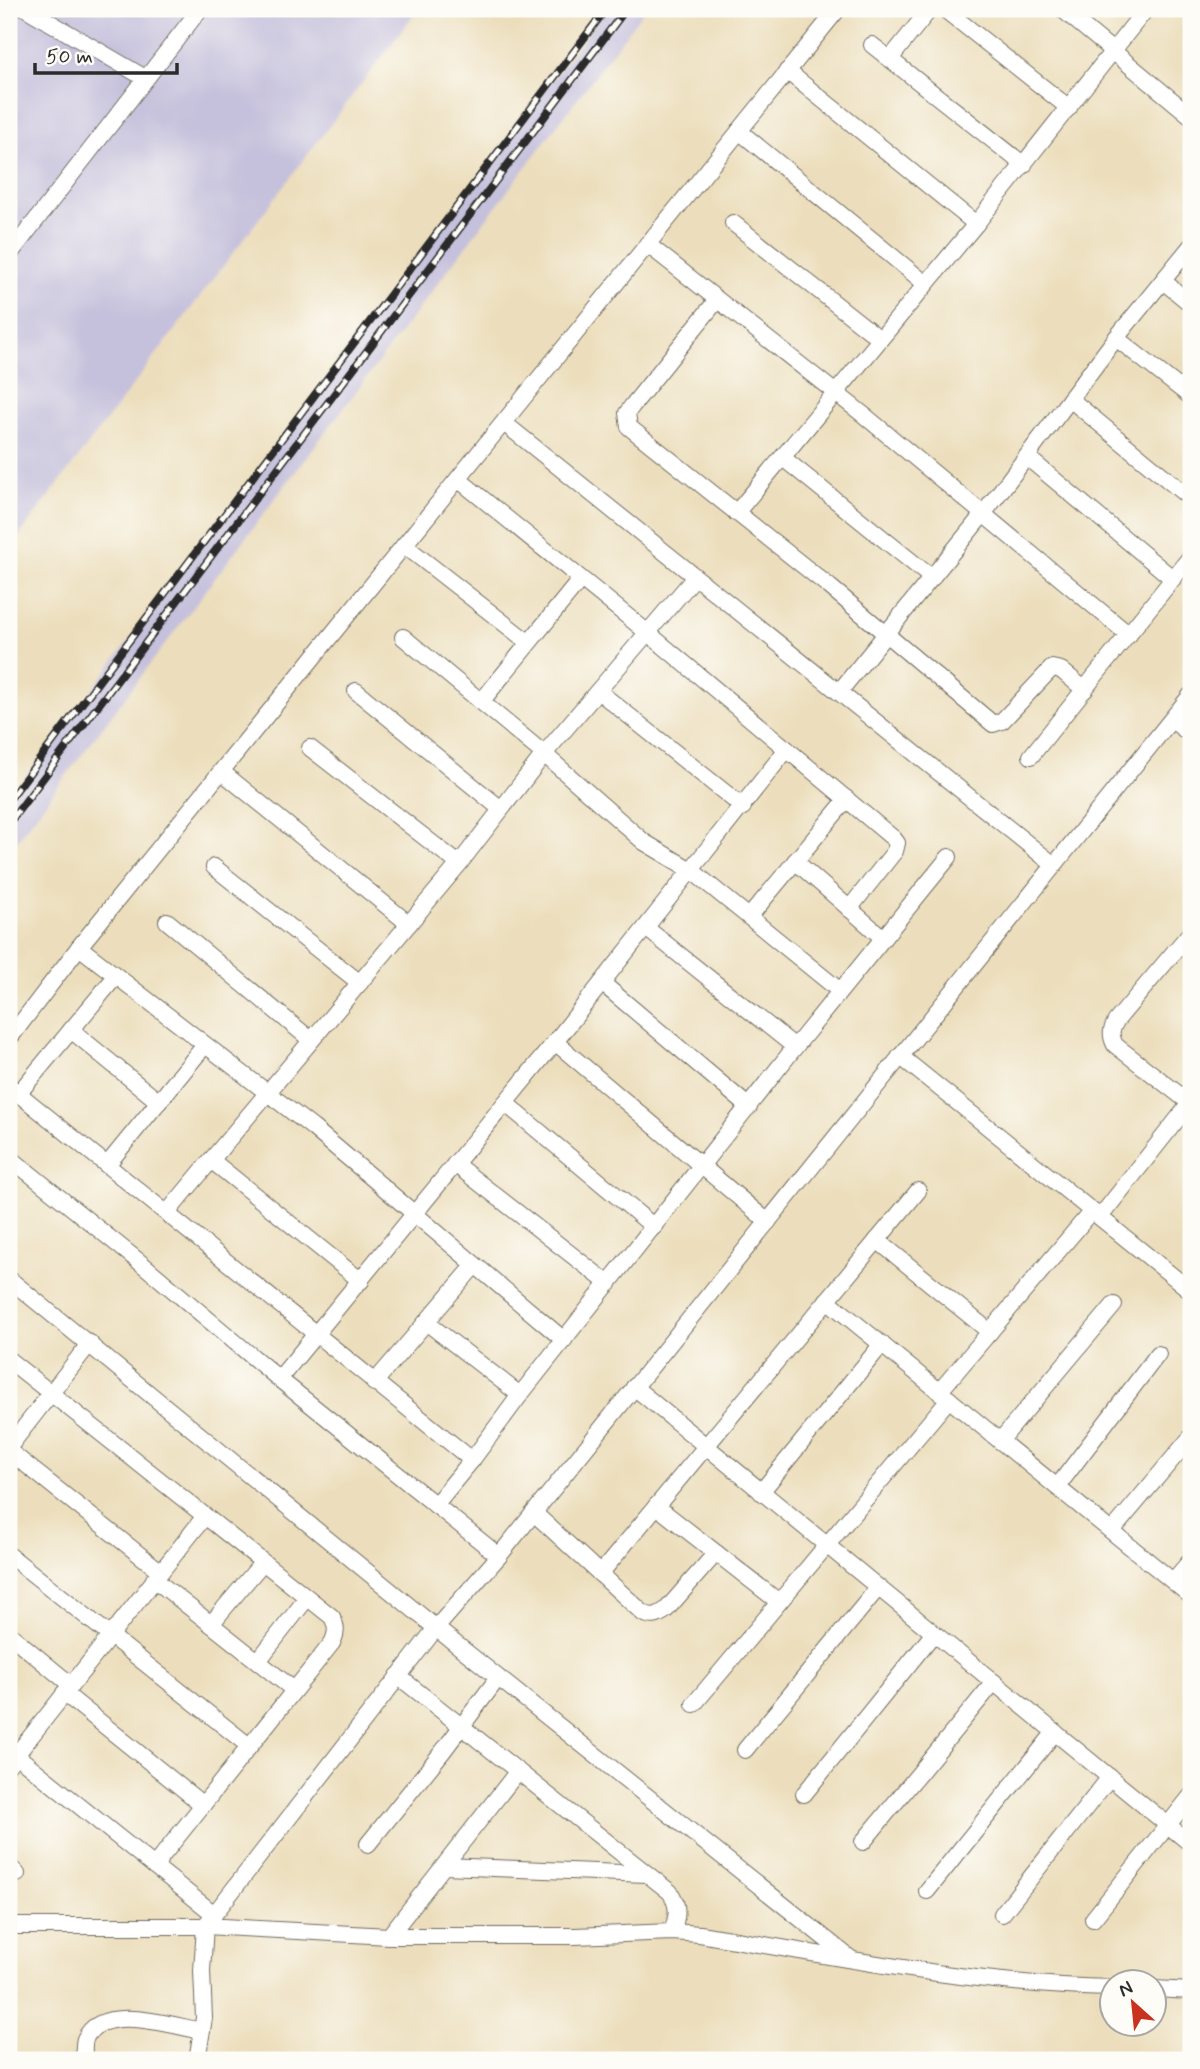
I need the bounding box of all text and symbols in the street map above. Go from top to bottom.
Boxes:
scale bar [35,32,177,76]
text: 50 m [46,43,93,71]
north arrow [1098,1968,1168,2038]
text: N [1115,1975,1137,2003]

